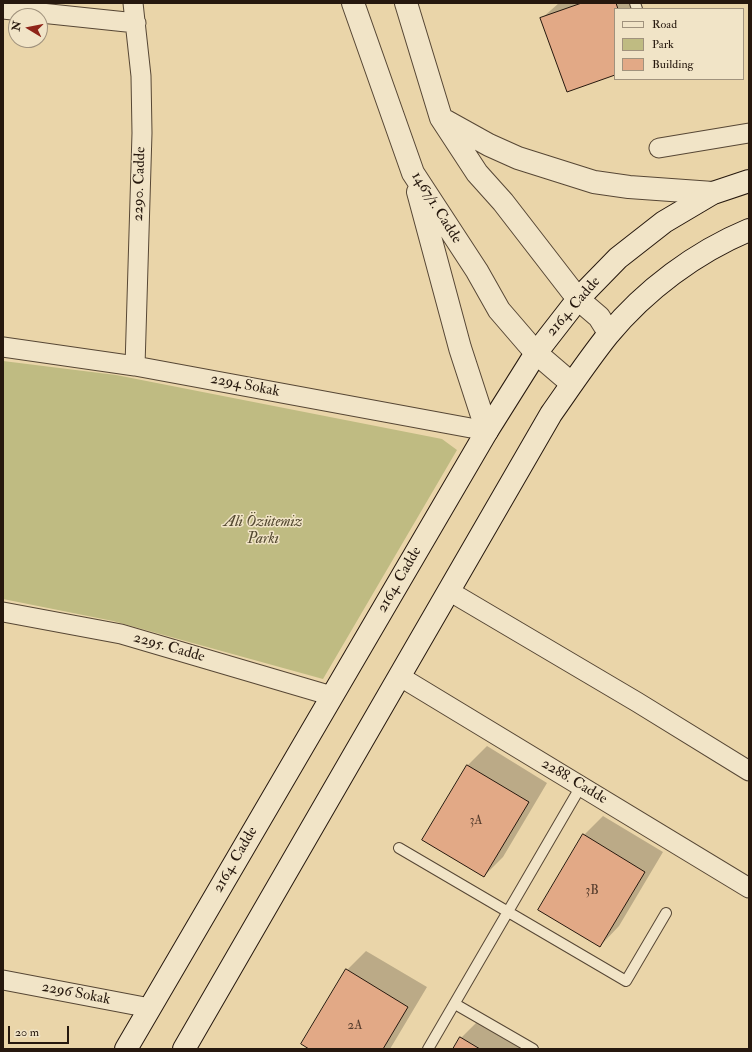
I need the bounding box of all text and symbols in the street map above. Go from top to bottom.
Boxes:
north arrow [8,8,48,48]
legend [614,8,744,80]
text: Road [652,17,677,32]
text: N [9,20,24,32]
text: Park [652,37,674,52]
text: Building [652,57,693,72]
street label: 2290. Cadde [130,146,150,222]
street label: 1467/1. Cadde [407,169,465,247]
street label: 2164. Cadde [543,274,605,340]
street label: 2294 Sokak [209,370,281,402]
park label: Ali Özütemiz Parkı [224,514,302,549]
street label: 2164. Cadde [374,544,426,616]
street label: 2295. Cadde [131,629,207,667]
street label: 2288. Cadde [538,755,610,809]
house number: 3A [469,813,483,829]
street label: 2164. Cadde [210,824,262,896]
house number: 3B [585,883,599,899]
street label: 2296 Sokak [40,979,112,1009]
scale bar [10,1018,71,1044]
house number: 2A [348,1018,362,1034]
text: 20 m [15,1025,39,1040]

